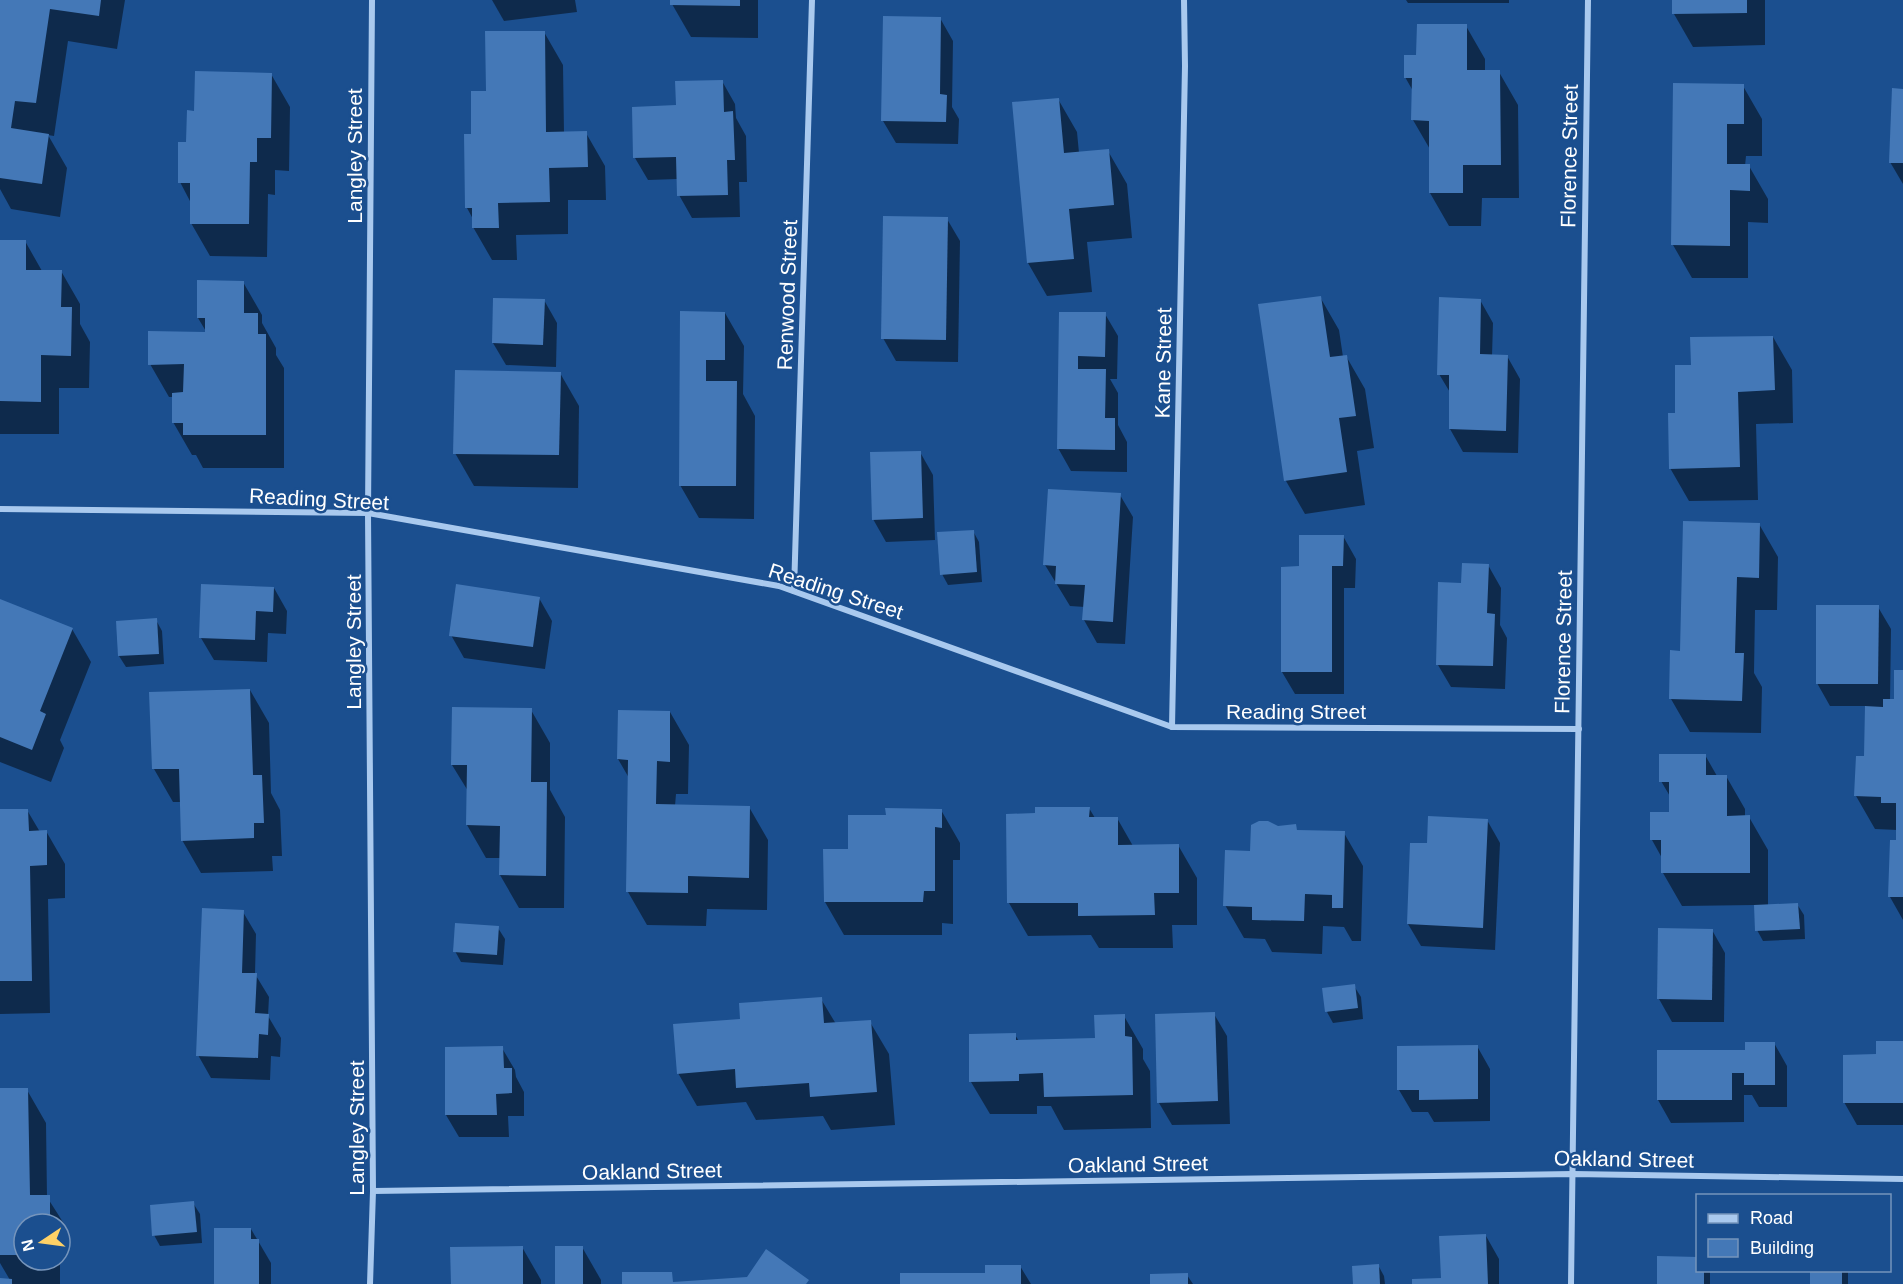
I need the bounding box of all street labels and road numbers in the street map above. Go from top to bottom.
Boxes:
street label: Florence Street [1556,84,1582,228]
street label: Langley Street [343,88,366,224]
street label: Renwood Street [773,219,801,371]
street label: Kane Street [1151,307,1175,419]
street label: Reading Street [248,484,390,514]
street label: Reading Street [766,558,906,624]
street label: Florence Street [1550,570,1576,714]
street label: Langley Street [342,574,365,710]
street label: Reading Street [1226,700,1366,723]
street label: Langley Street [345,1060,368,1196]
street label: Oakland Street [1554,1146,1694,1172]
street label: Oakland Street [1068,1151,1208,1177]
street label: Oakland Street [582,1158,722,1184]

